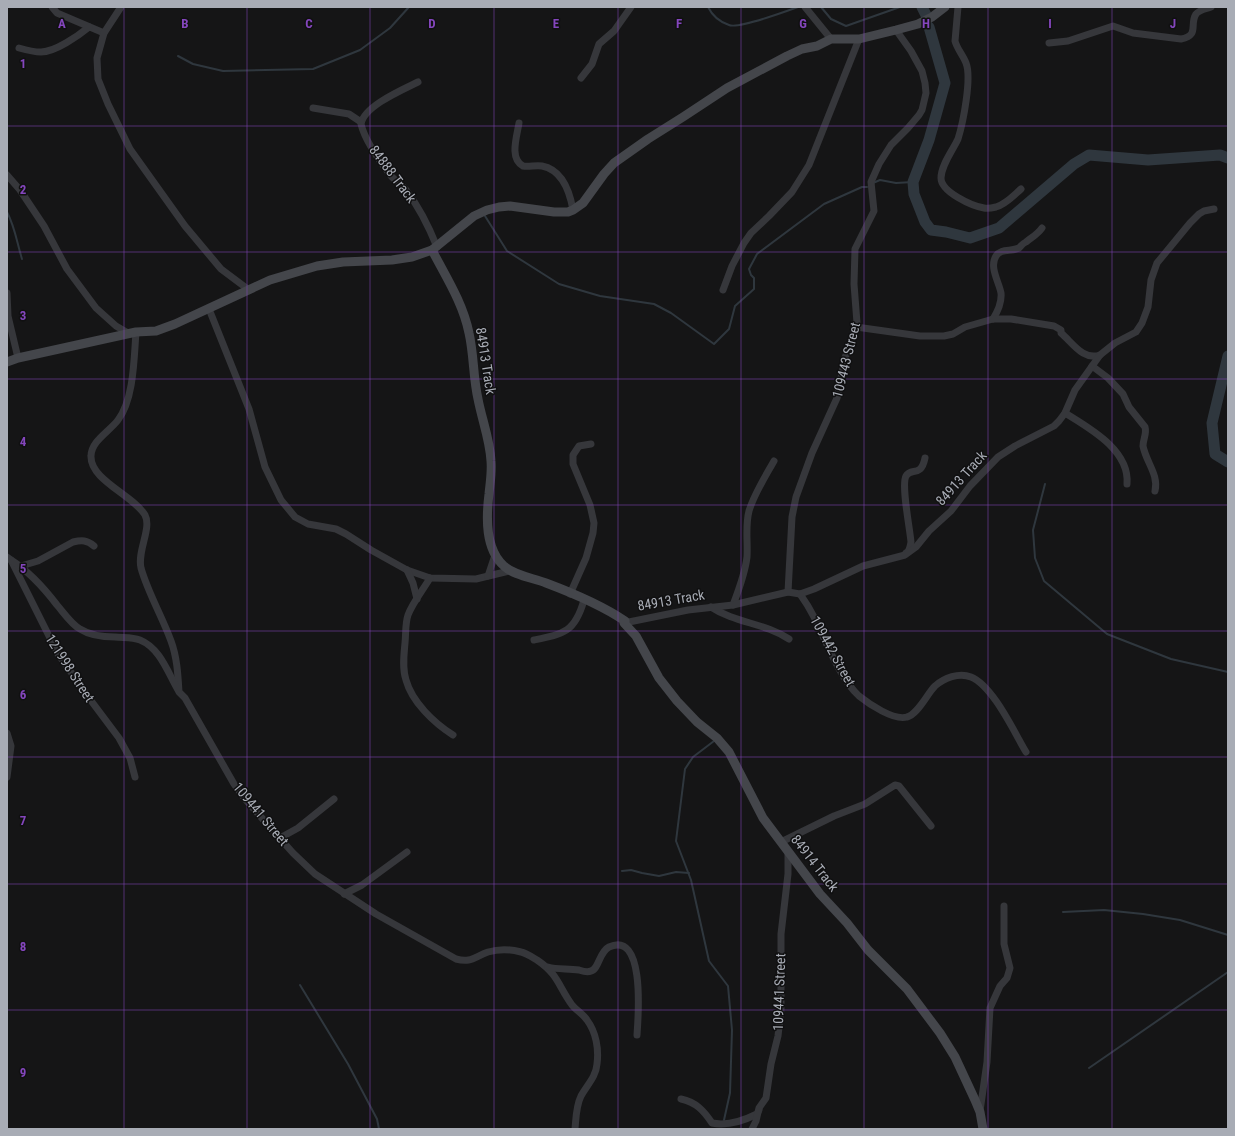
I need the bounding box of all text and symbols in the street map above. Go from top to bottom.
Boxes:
text: A [58,16,66,31]
text: B [181,16,189,31]
text: C [305,16,313,31]
text: D [428,16,436,31]
text: E [553,16,560,31]
text: F [676,16,682,31]
text: G [799,16,807,31]
text: H [922,16,930,31]
text: I [1048,16,1052,31]
text: J [1170,16,1176,31]
text: 1 [20,56,26,71]
street label: 84888 Track [366,142,420,206]
text: 2 [20,182,27,197]
text: 3 [20,308,26,323]
street label: 109443 Street [829,320,863,400]
street label: 84913 Track [473,326,499,396]
text: 4 [20,434,27,449]
street label: 84913 Track [932,447,990,509]
text: 5 [20,561,27,576]
street label: 84913 Track [636,586,706,614]
street label: 109442 Street [807,613,859,689]
street label: 121998 Street [42,631,98,705]
text: 6 [20,687,27,702]
street label: 109441 Street [230,779,292,849]
text: 7 [20,813,27,828]
street label: 84914 Track [788,831,843,895]
text: 8 [20,939,26,954]
street label: 109441 Street [770,953,788,1031]
text: 9 [20,1065,26,1080]

